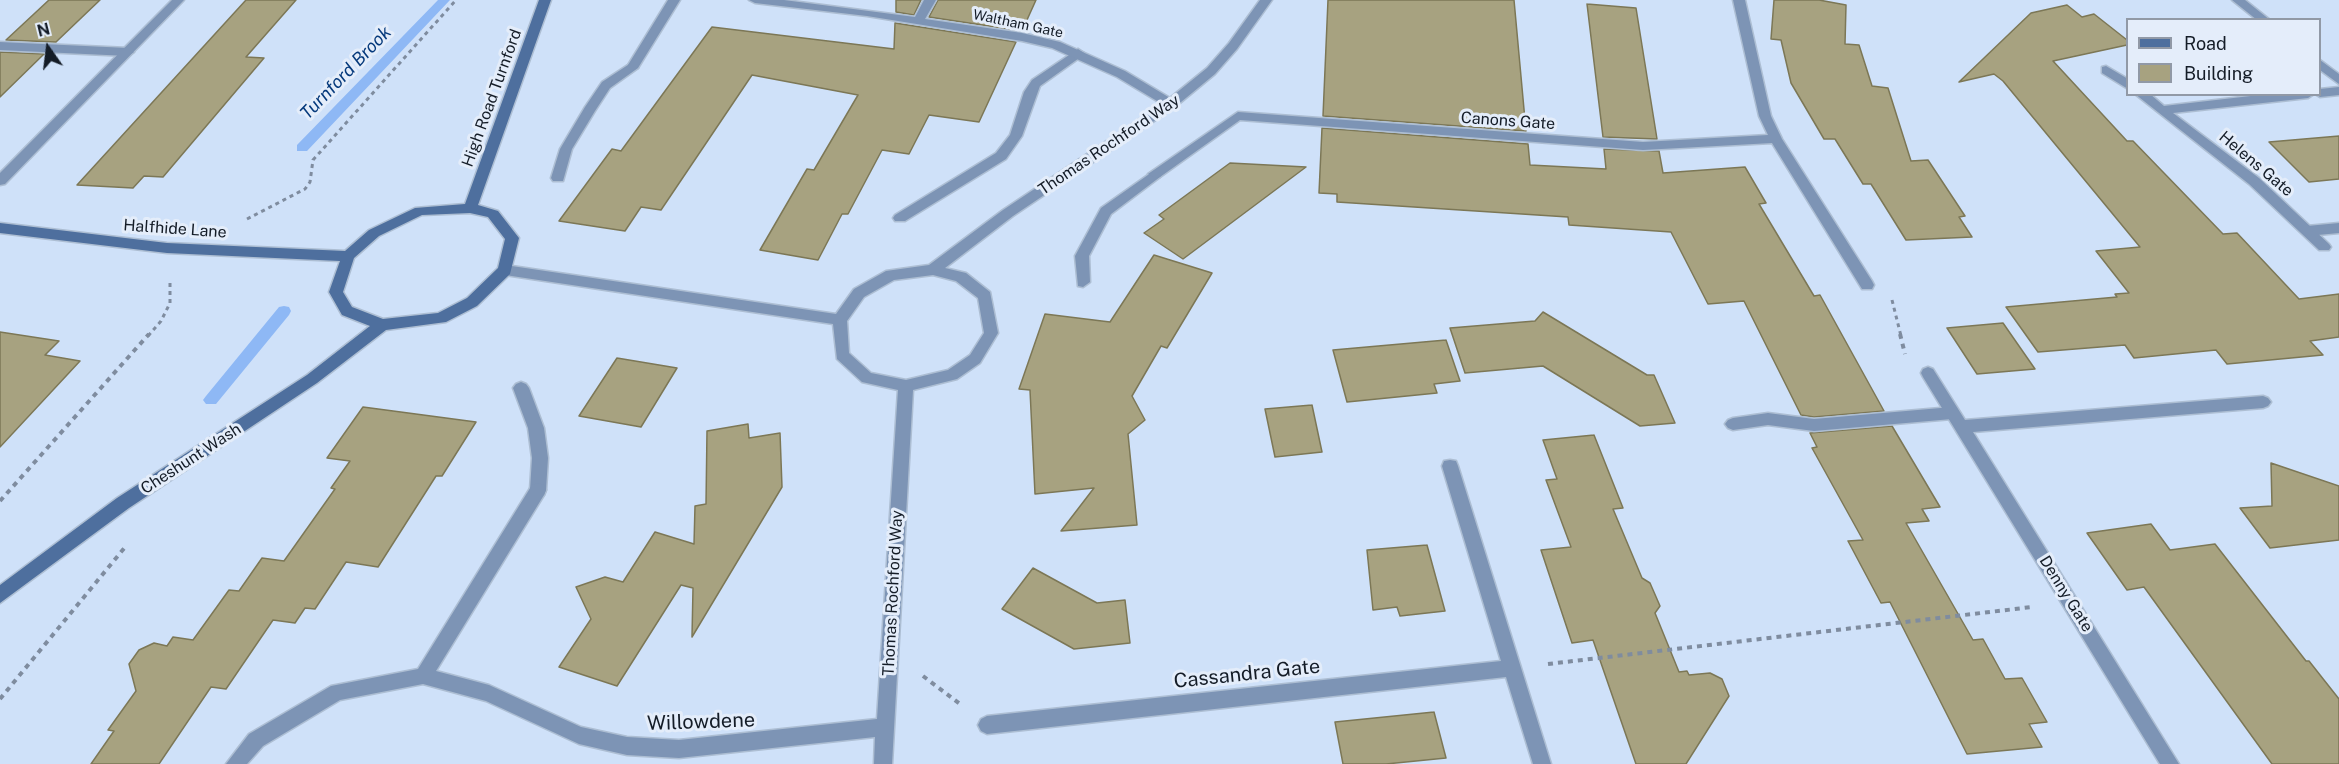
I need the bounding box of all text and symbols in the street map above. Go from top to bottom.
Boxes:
street label: Waltham Gate [971,6,1065,42]
north arrow [18,18,78,78]
legend [2126,18,2321,96]
text: N [35,19,52,41]
water label: Turnford Brook [296,22,396,124]
street label: High Road Turnford [458,26,526,170]
text: Road [2184,33,2227,54]
text: Building [2184,63,2253,84]
street label: Thomas Rochford Way [1035,91,1183,199]
street label: Canons Gate [1460,108,1556,134]
street label: Helens Gate [2215,127,2297,201]
street label: Halfhide Lane [123,216,227,242]
street label: Cheshunt Wash [137,419,245,499]
street label: Thomas Rochford Way [879,510,907,676]
street label: Denny Gate [2035,552,2097,636]
street label: Cassandra Gate [1173,654,1321,694]
street label: Willowdene [647,708,755,736]

